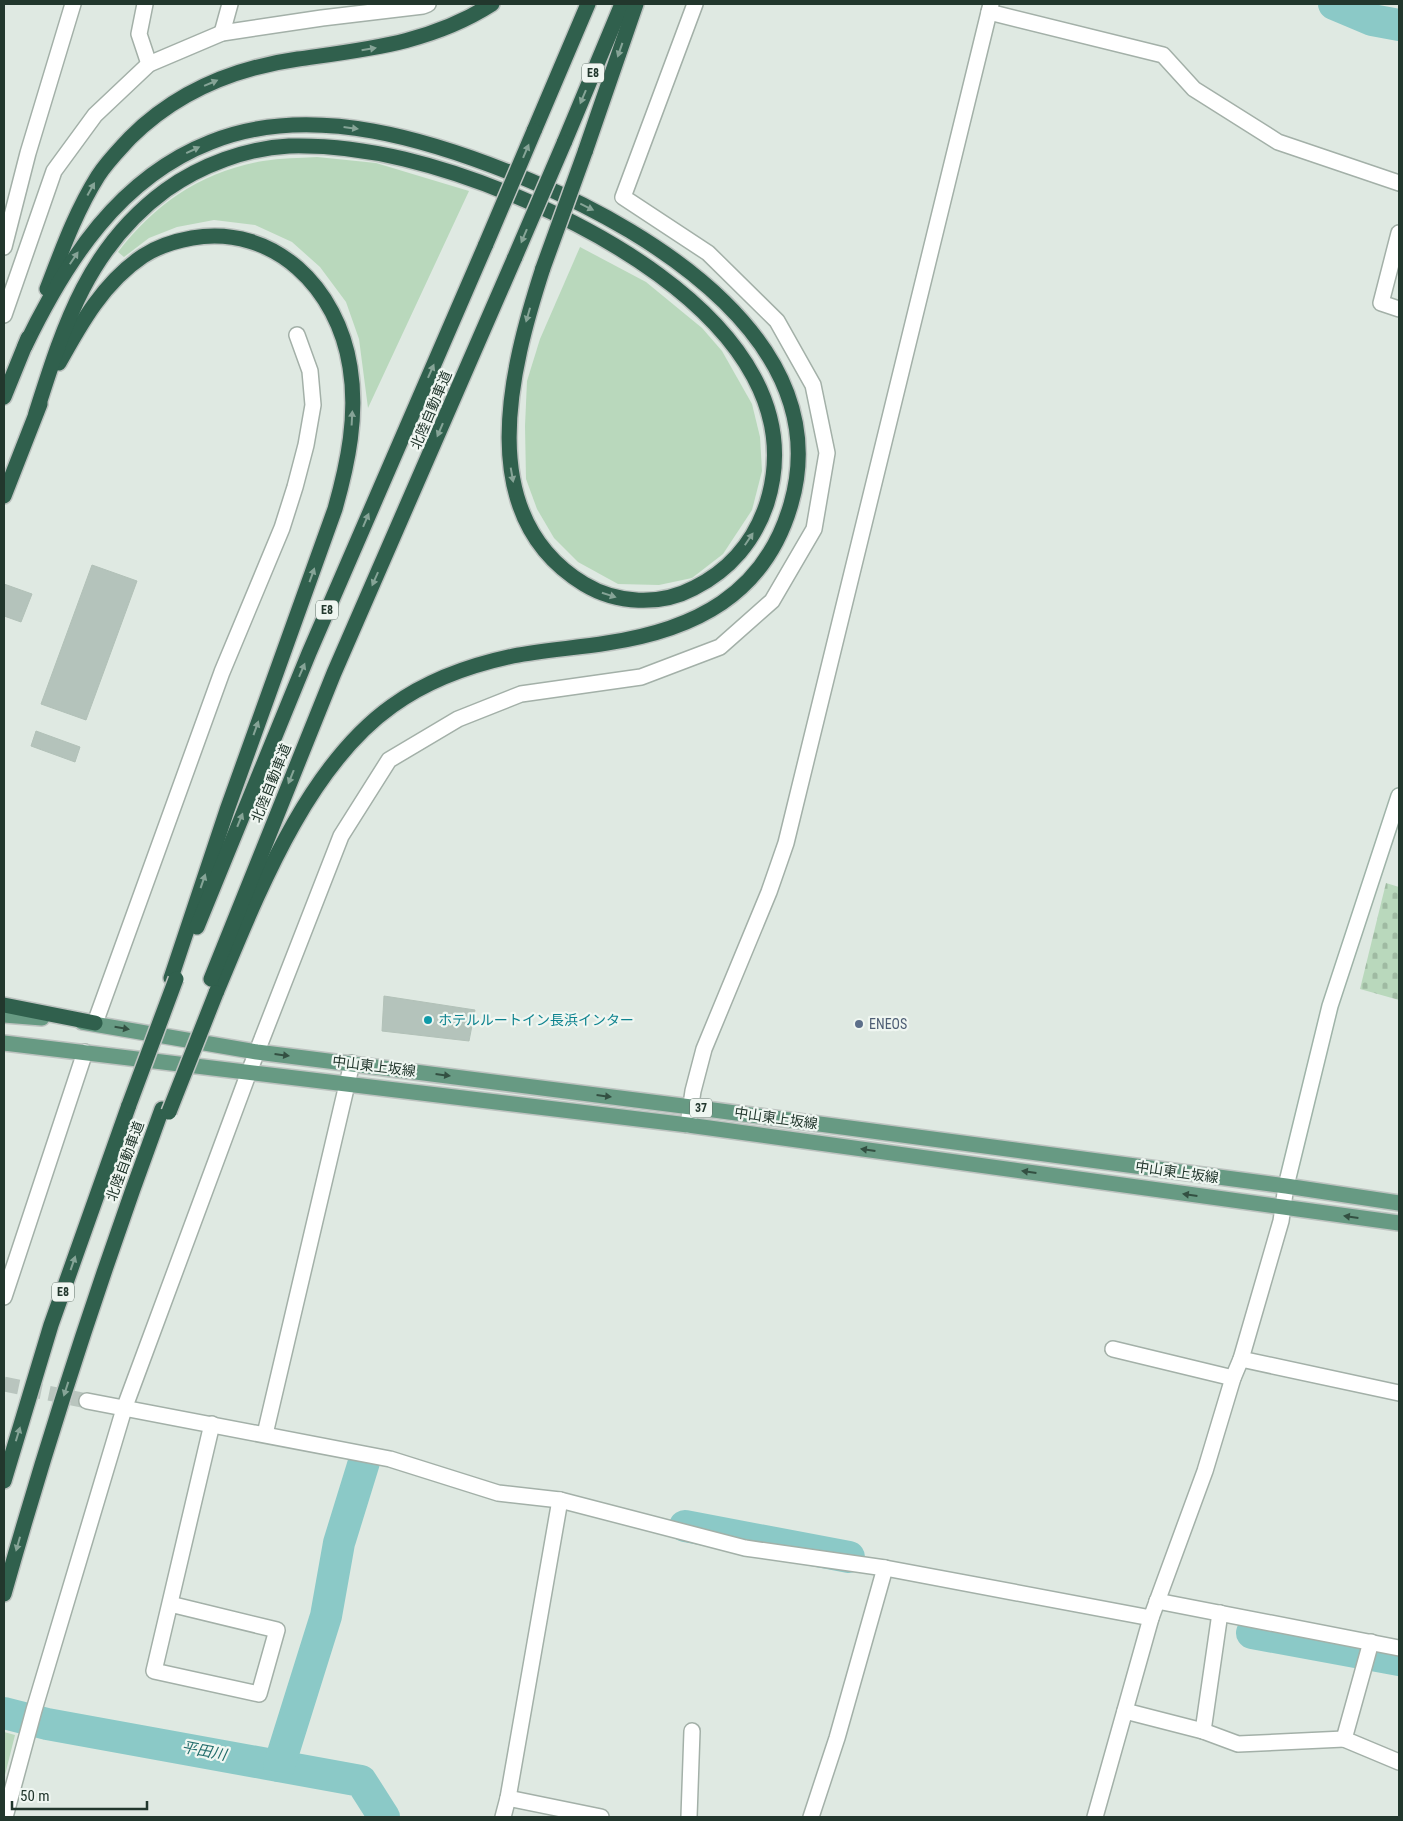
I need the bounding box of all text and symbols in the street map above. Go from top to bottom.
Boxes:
one-way arrow [616,43,624,58]
one-way arrow [361,45,377,53]
road number: E8 [582,64,604,82]
one-way arrow [204,78,218,86]
one-way arrow [578,90,586,104]
one-way arrow [343,124,359,132]
one-way arrow [522,144,530,158]
one-way arrow [185,146,200,154]
one-way arrow [87,181,95,196]
one-way arrow [580,203,594,211]
one-way arrow [519,229,527,243]
one-way arrow [69,251,79,265]
one-way arrow [524,307,532,322]
one-way arrow [427,364,435,378]
street label: 北陸自動車道 [407,368,455,452]
one-way arrow [349,410,357,426]
one-way arrow [436,423,444,438]
one-way arrow [509,467,517,483]
one-way arrow [362,513,370,527]
one-way arrow [744,533,754,546]
one-way arrow [308,567,316,582]
one-way arrow [371,572,379,586]
one-way arrow [602,591,617,599]
road number: E8 [316,600,338,620]
one-way arrow [298,662,306,677]
one-way arrow [252,720,260,735]
street label: 北陸自動車道 [248,741,294,825]
one-way arrow [287,770,295,784]
one-way arrow [236,812,244,827]
one-way arrow [199,874,207,889]
place label: ホテルルートイン長浜インター [438,1012,634,1028]
marker: ホテルルートイン長浜インター [422,1014,434,1026]
place label: ENEOS [869,1016,907,1032]
marker: ENEOS [853,1018,865,1030]
one-way arrow [114,1025,130,1033]
one-way arrow [274,1051,290,1059]
street label: 中山東上坂線 [331,1053,417,1079]
one-way arrow [435,1071,451,1079]
one-way arrow [597,1092,613,1100]
road number: 37 [690,1098,712,1118]
street label: 中山東上坂線 [733,1104,819,1132]
street label: 北陸自動車道 [103,1119,147,1203]
one-way arrow [860,1146,876,1154]
street label: 中山東上坂線 [1134,1158,1220,1186]
one-way arrow [1021,1168,1037,1176]
one-way arrow [1182,1190,1198,1198]
one-way arrow [1343,1213,1359,1221]
one-way arrow [69,1255,77,1270]
road number: E8 [52,1282,74,1301]
one-way arrow [62,1382,70,1397]
one-way arrow [14,1427,22,1442]
one-way arrow [13,1537,21,1552]
water label: 平田川 [180,1738,230,1765]
scale bar [12,1778,148,1810]
text: 50 m [20,1787,50,1805]

